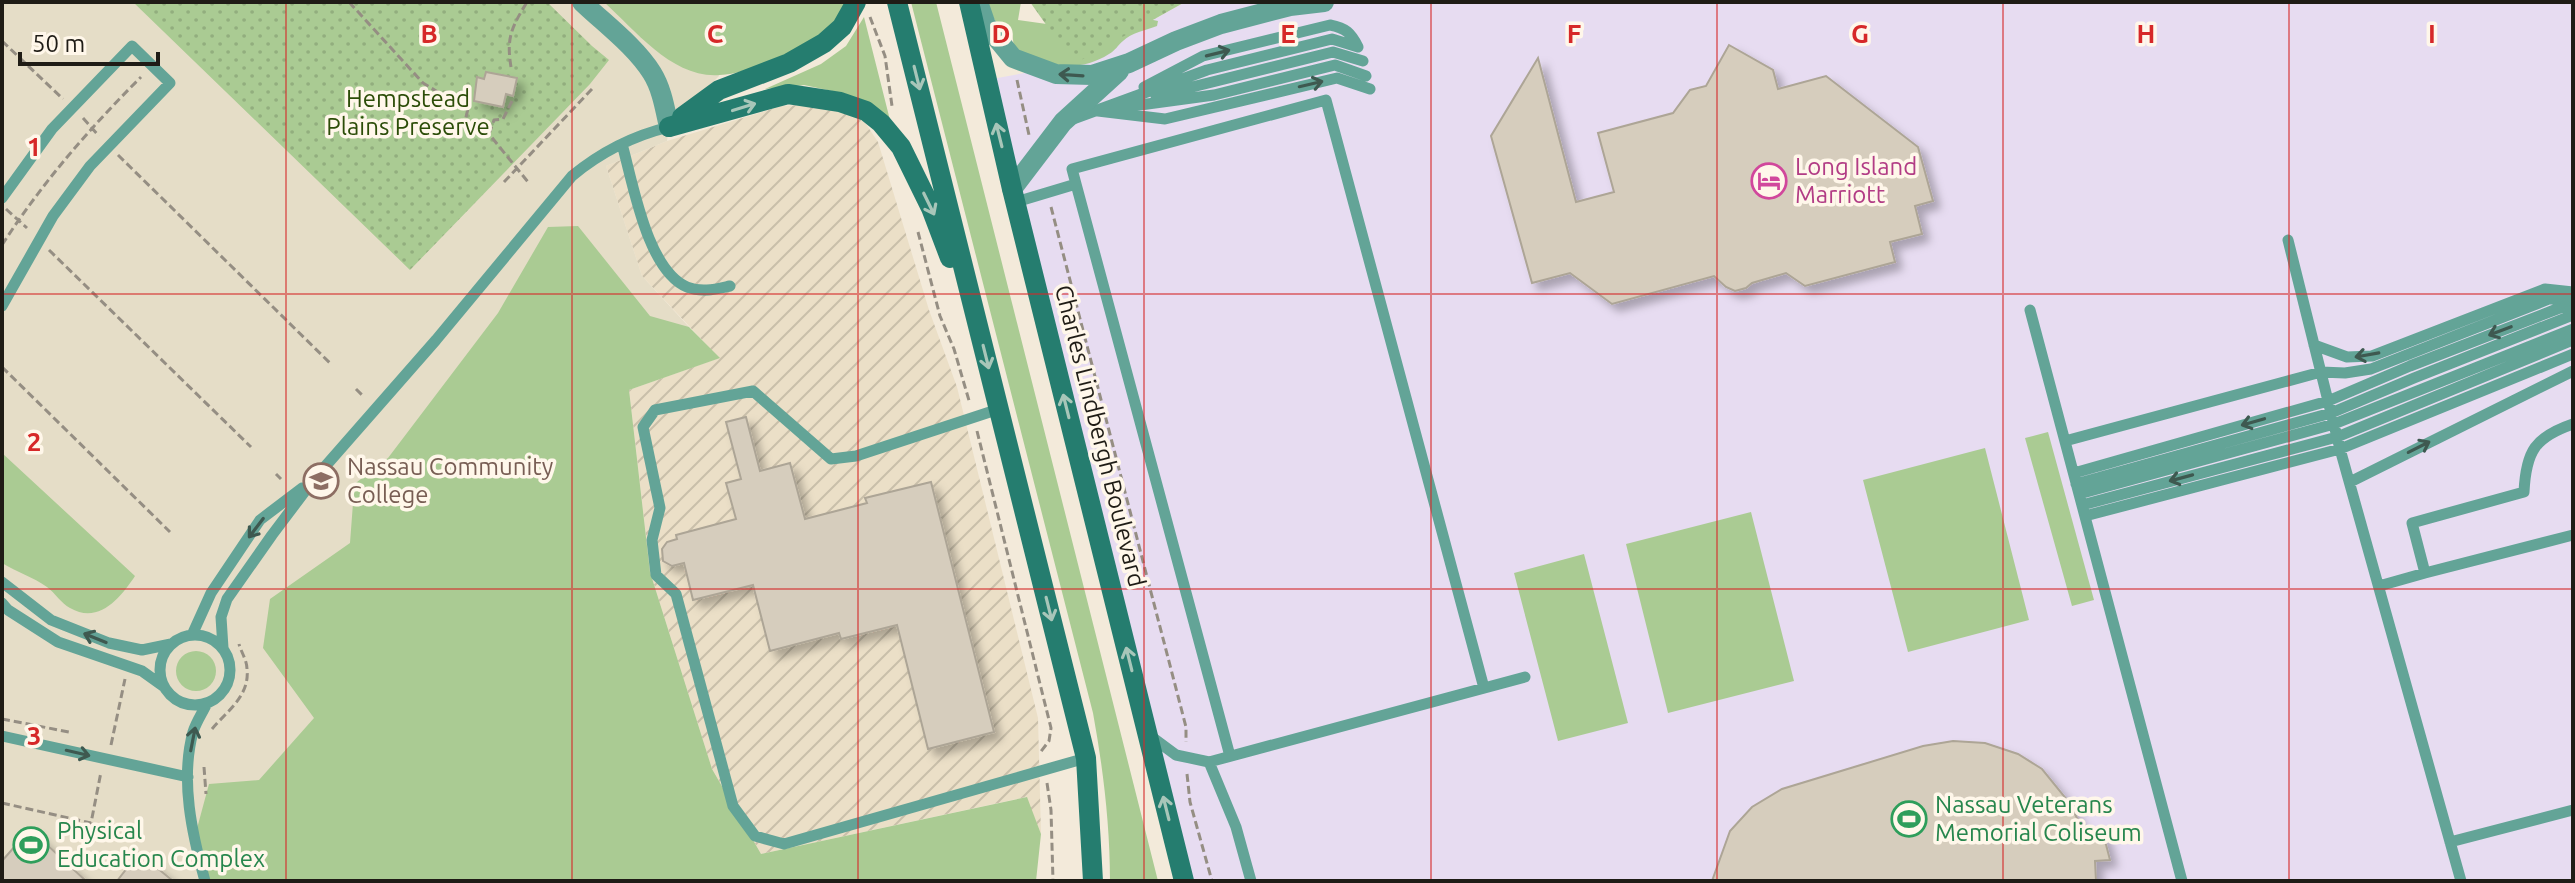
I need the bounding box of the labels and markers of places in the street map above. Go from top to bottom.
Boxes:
place label: Long Island Marriott [1795,153,1917,208]
hotel icon: Long Island Marriott [1750,162,1788,200]
place label: Nassau Community College [347,453,554,508]
school or university icon: Nassau Community College [302,462,340,500]
place label: Nassau Veterans Memorial Coliseum [1935,791,2142,846]
sports icon: Nassau Veterans Memorial Coliseum [1890,800,1928,838]
place label: Physical Education Complex [57,817,265,872]
sports icon: Physical Education Complex [12,826,50,864]

